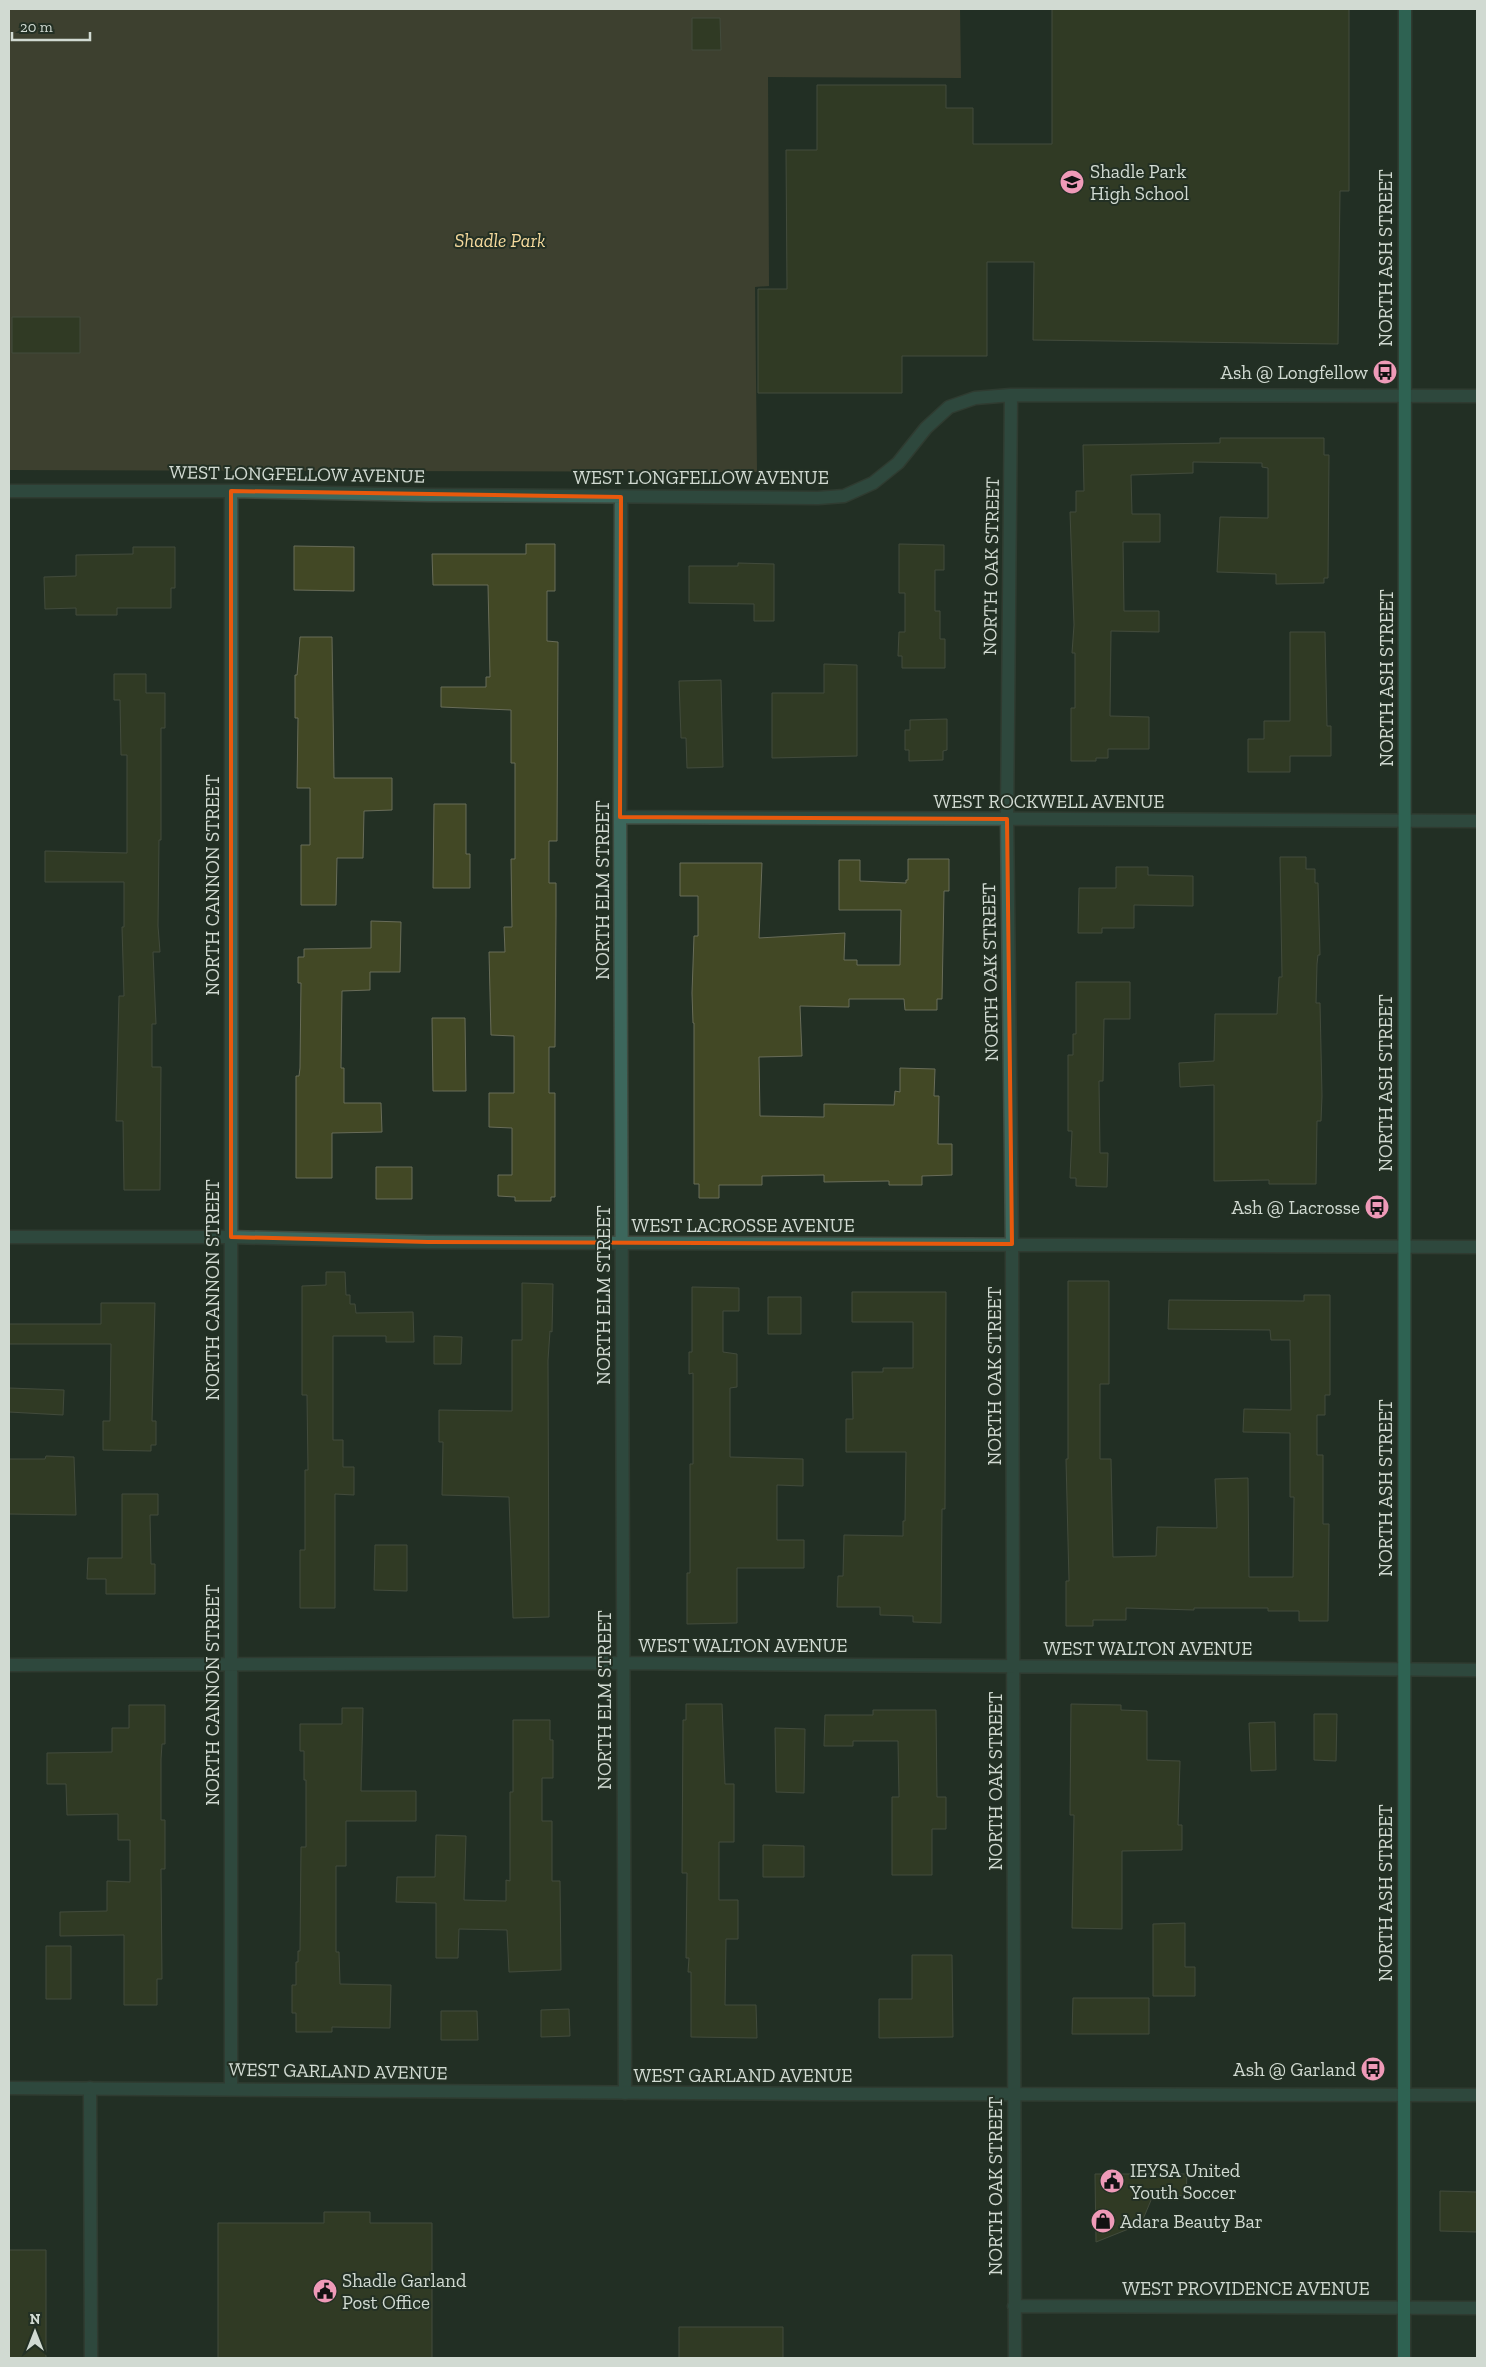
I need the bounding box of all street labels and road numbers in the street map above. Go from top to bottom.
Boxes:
street label: NORTH ASH STREET [1374,169,1397,347]
street label: WEST LONGFELLOW AVENUE [169,460,425,488]
street label: WEST LONGFELLOW AVENUE [573,466,829,489]
street label: NORTH OAK STREET [978,476,1004,656]
street label: NORTH ASH STREET [1375,589,1398,767]
street label: NORTH CANNON STREET [201,774,224,996]
street label: WEST ROCKWELL AVENUE [934,790,1164,813]
street label: NORTH ELM STREET [591,800,614,980]
street label: NORTH OAK STREET [977,882,1003,1062]
street label: NORTH ASH STREET [1374,994,1397,1172]
street label: NORTH CANNON STREET [201,1179,224,1401]
street label: NORTH ELM STREET [592,1205,615,1385]
street label: WEST LACROSSE AVENUE [631,1214,855,1237]
street label: NORTH OAK STREET [983,1286,1006,1466]
street label: NORTH ASH STREET [1374,1399,1397,1577]
street label: NORTH CANNON STREET [201,1584,224,1806]
street label: NORTH ELM STREET [593,1610,616,1790]
street label: WEST WALTON AVENUE [639,1634,847,1657]
street label: WEST WALTON AVENUE [1044,1637,1252,1660]
street label: NORTH OAK STREET [984,1691,1007,1871]
street label: NORTH ASH STREET [1374,1804,1397,1982]
street label: WEST GARLAND AVENUE [228,2058,448,2084]
street label: WEST GARLAND AVENUE [634,2064,852,2087]
street label: NORTH OAK STREET [984,2096,1007,2276]
street label: WEST PROVIDENCE AVENUE [1122,2277,1370,2300]

